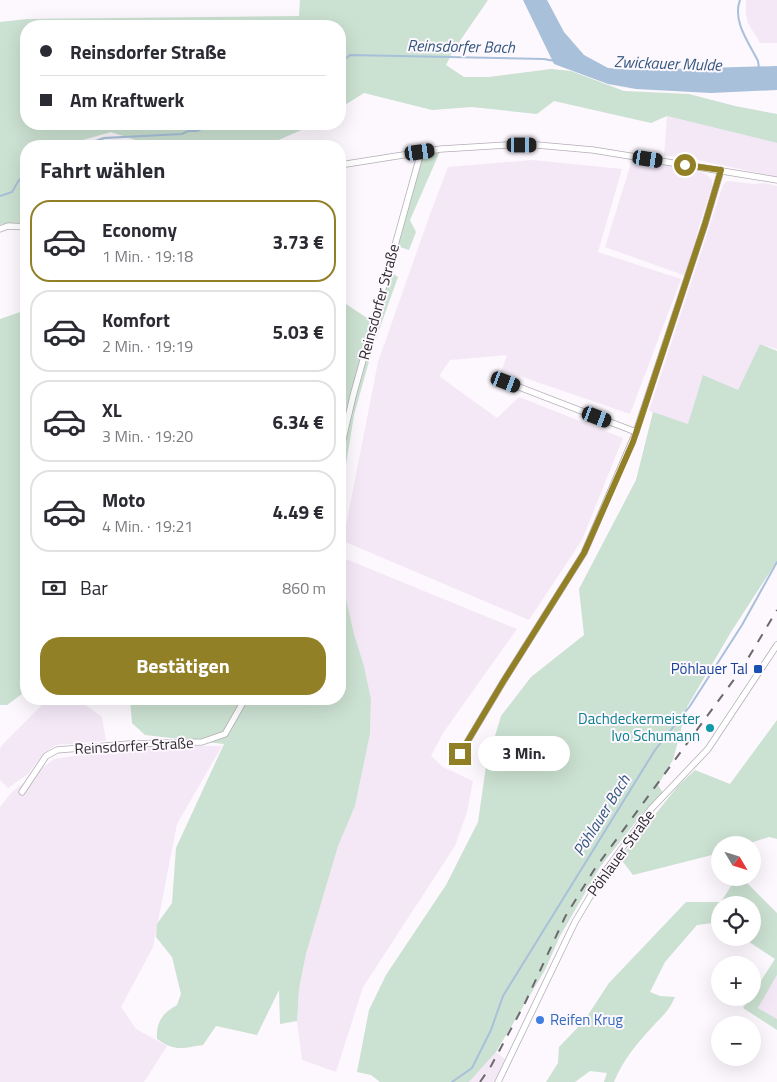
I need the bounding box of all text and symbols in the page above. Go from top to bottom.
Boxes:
water label: Reinsdorfer Bach [407,33,516,59]
text: Reinsdorfer Straße [70,37,226,66]
water label: Zwickauer Mulde [614,49,724,77]
text: Am Kraftwerk [70,85,184,114]
car [507,138,537,153]
car [404,142,435,162]
car [632,149,663,169]
text: Fahrt wählen [40,153,165,187]
route start [674,154,696,176]
text: Economy [102,215,177,244]
icon: car [42,219,87,264]
text: 3.73 € [272,227,324,256]
street label: Reinsdorfer Straße [352,241,405,362]
text: 1 Min. · 19:18 [102,244,193,268]
text: Komfort [102,305,170,334]
icon: car [42,309,87,354]
text: 5.03 € [272,317,324,346]
text: 2 Min. · 19:19 [102,334,193,358]
car [489,370,522,394]
text: XL [102,395,122,424]
icon: car [42,399,87,444]
car [580,405,613,429]
text: 6.34 € [272,407,324,436]
text: 3 Min. · 19:20 [102,424,193,448]
text: Moto [102,485,145,514]
icon: car [42,489,87,534]
text: 4.49 € [272,497,324,526]
text: 4 Min. · 19:21 [102,514,193,538]
text: Bar [80,573,108,602]
icon: cash [40,574,68,602]
text: 860 m [282,576,326,600]
button: Bestätigen [40,637,326,695]
place label: Pöhlauer Tal [671,657,748,680]
marker: Pöhlauer Tal [752,663,764,675]
place label: Dachdeckermeister Ivo Schumann [578,707,700,747]
marker: Dachdeckermeister Ivo Schumann [704,722,716,734]
street label: Reinsdorfer Straße [74,731,194,760]
callout: 3 Min. [478,736,570,772]
text: 3 Min. [502,741,546,765]
route end [449,743,471,765]
water label: Pöhlauer Bach [567,769,636,860]
street label: Pöhlauer Straße [581,805,660,901]
north arrow [711,836,761,886]
map controls [711,836,761,1066]
button: locate [711,896,761,946]
button: + [711,956,761,1006]
place label: Reifen Krug [550,1008,623,1031]
marker: Reifen Krug [534,1014,546,1026]
button: − [711,1016,761,1066]

